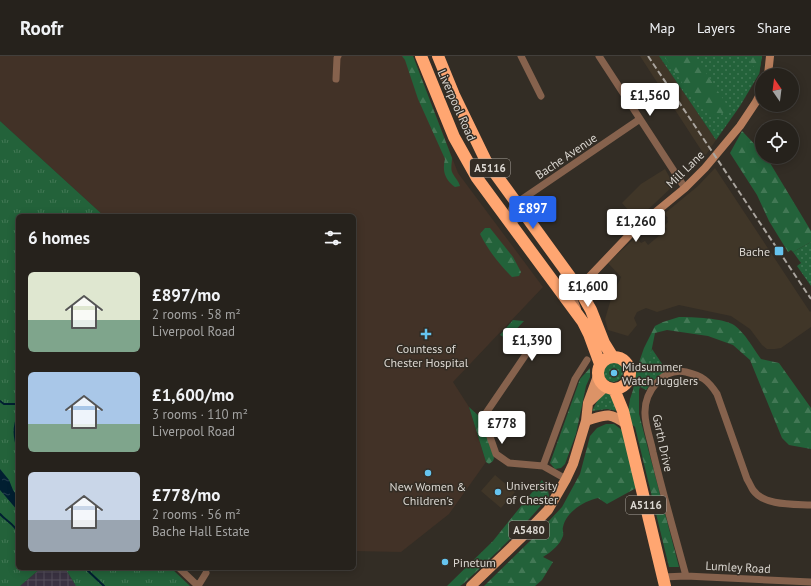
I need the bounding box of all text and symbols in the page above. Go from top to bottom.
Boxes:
text: Roofr [20,16,63,40]
text: Map [649,19,675,37]
text: Layers [697,19,735,37]
text: Share [757,19,791,37]
street label: Liverpool Road [435,67,479,143]
north arrow [755,68,799,112]
map controls [755,68,799,164]
pin: £1,560 [617,83,683,117]
text: £1,560 [630,87,670,104]
button: locate [755,120,799,164]
street label: Bache Avenue [532,130,600,182]
street label: Mill Lane [663,147,707,191]
road number: A5116 [470,159,510,177]
pin: £897 [509,196,557,230]
text: £897 [518,200,548,217]
pin: £1,260 [603,209,669,243]
text: £1,260 [616,213,656,230]
text: 6 homes [28,227,90,249]
icon: filters [322,227,344,249]
place label: Bache [739,244,770,259]
marker: Bache [773,245,785,257]
pin: £1,600 [555,274,621,308]
text: £1,600 [568,278,608,295]
text: £897/mo [152,284,220,306]
icon: home [60,288,108,336]
text: 2 rooms · 58 m² [152,306,241,323]
text: Liverpool Road [152,323,235,340]
marker: Countess of Chester Hospital [420,328,432,340]
pin: £1,390 [499,328,565,362]
text: £1,390 [512,332,552,349]
place label: Countess of Chester Hospital [384,341,469,370]
place label: Midsummer Watch Jugglers [622,359,698,388]
marker: Midsummer Watch Jugglers [609,368,619,378]
text: £1,600/mo [152,384,234,406]
icon: home [60,388,108,436]
text: 3 rooms · 110 m² [152,406,248,423]
pin: £778 [478,411,526,445]
street label: Garth Drive [650,413,676,473]
text: £778 [487,415,517,432]
text: Liverpool Road [152,423,235,440]
marker: New Women & Children's [423,468,433,478]
place label: University of Chester [506,478,558,507]
place label: New Women & Children's [390,479,466,508]
text: £778/mo [152,484,220,506]
marker: University of Chester [493,487,503,497]
icon: home [60,488,108,536]
road number: A5116 [626,496,666,514]
text: 2 rooms · 56 m² [152,506,241,523]
road number: A5480 [509,521,549,539]
text: Bache Hall Estate [152,523,250,540]
place label: Pinetum [453,555,496,570]
marker: Pinetum [440,557,450,567]
street label: Lumley Road [705,558,771,576]

